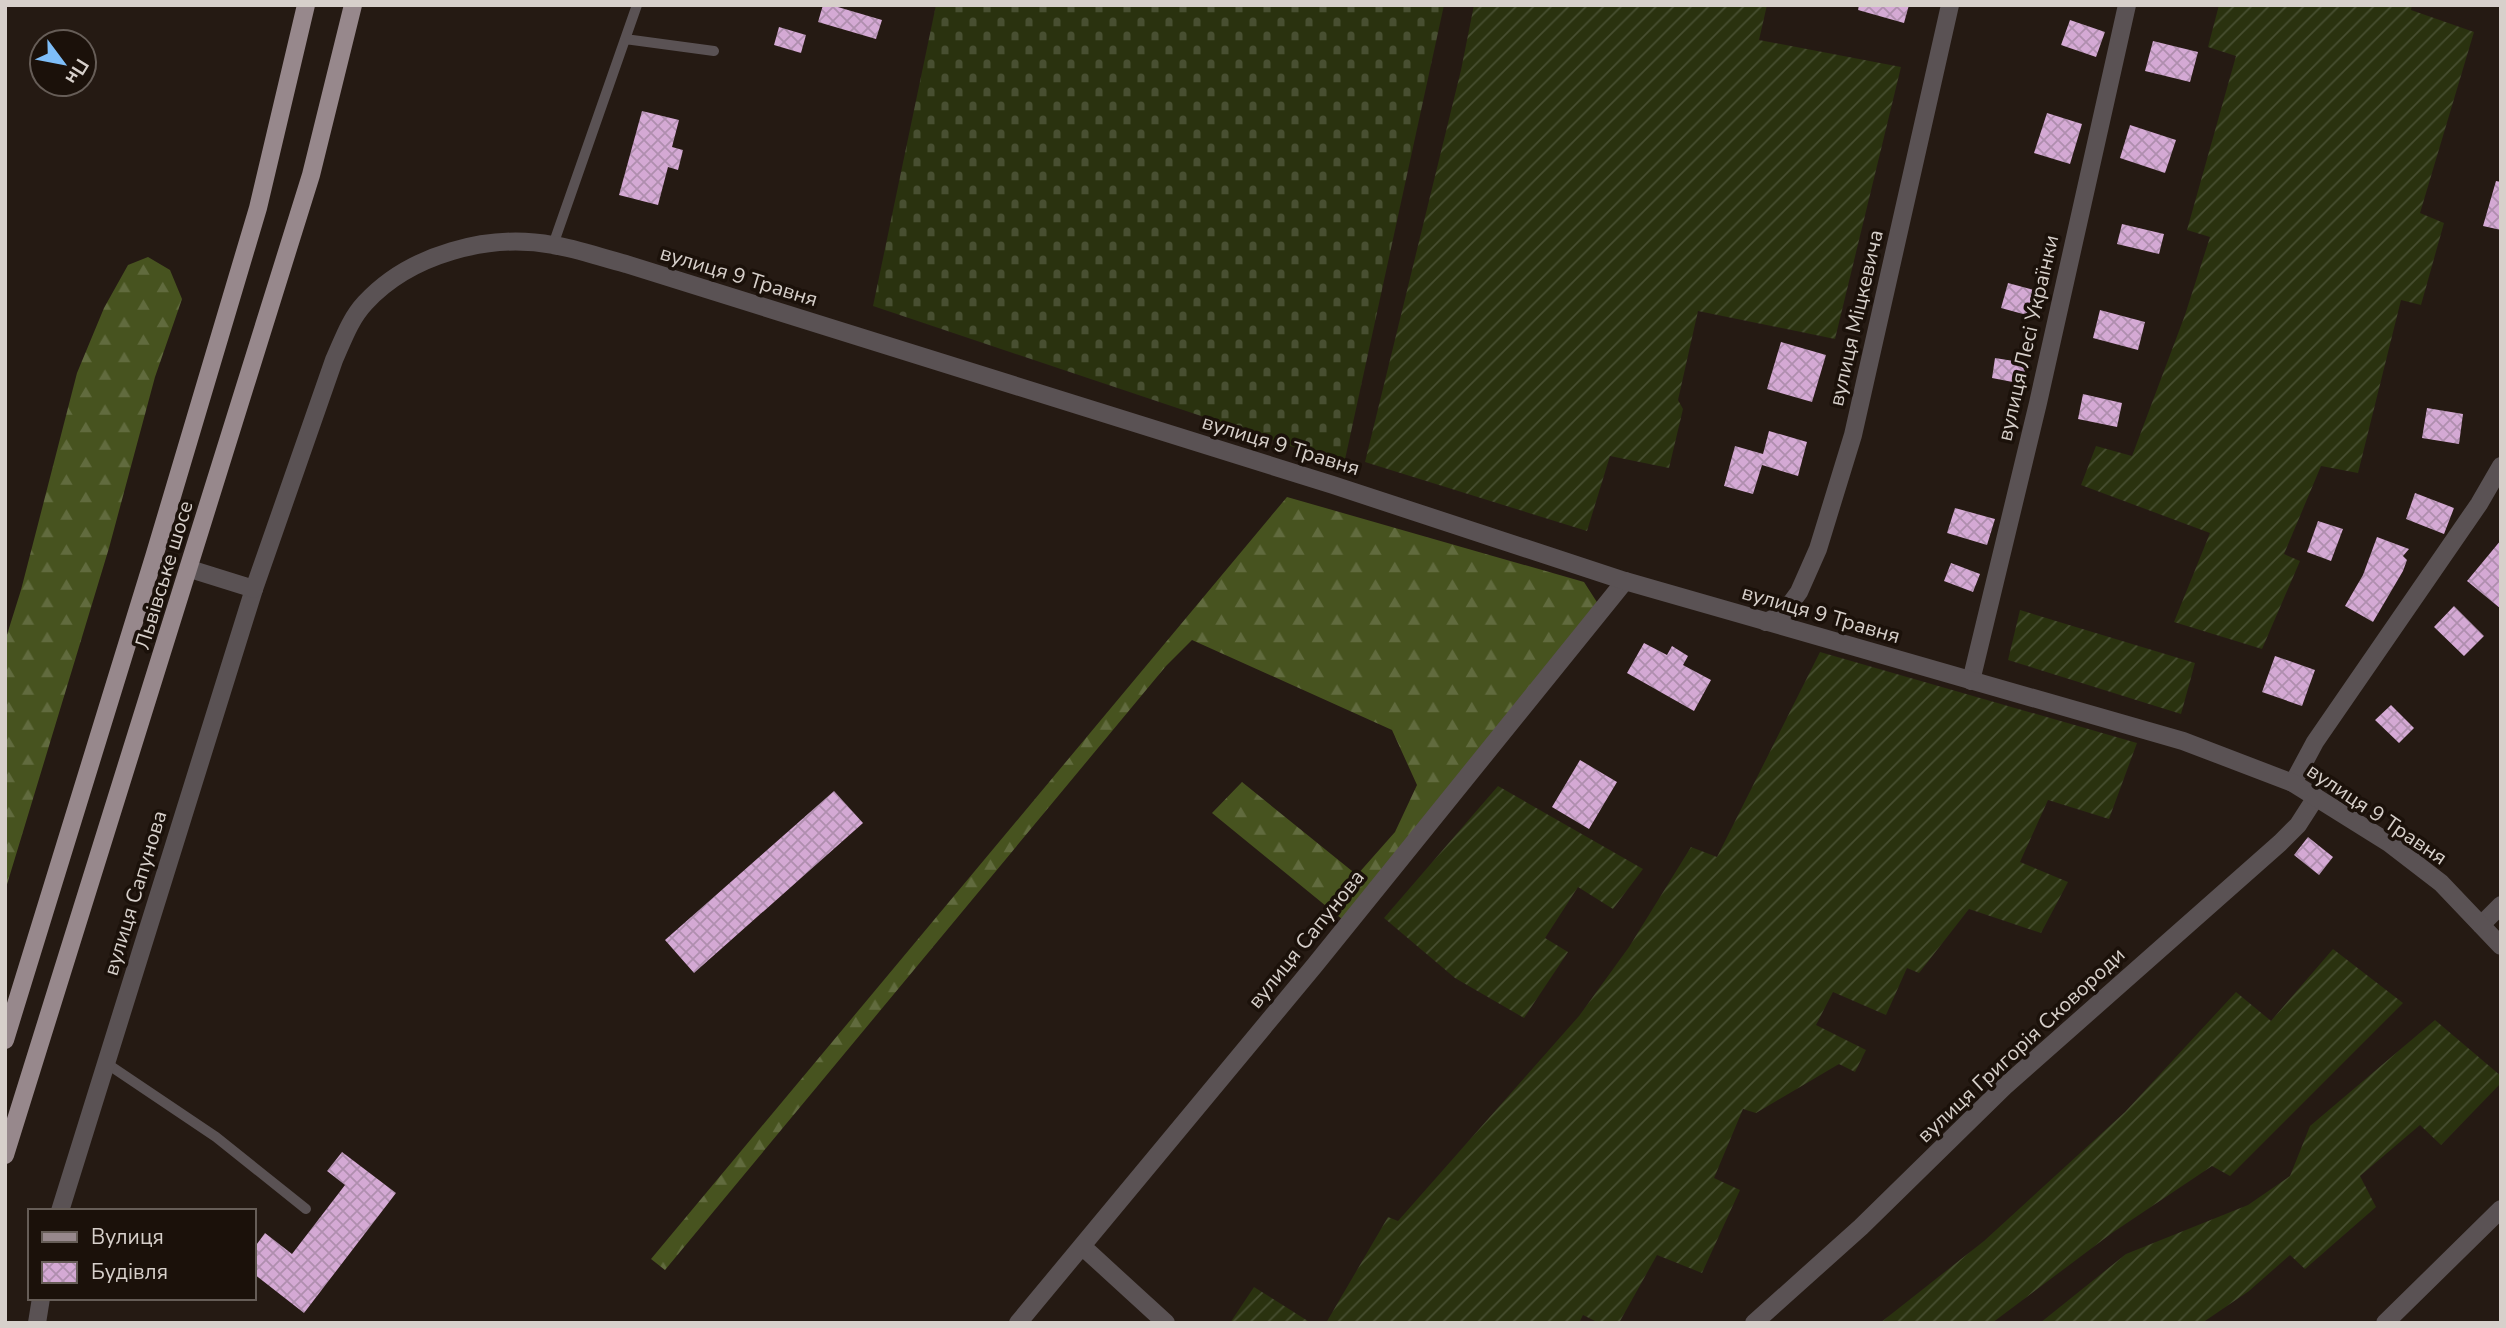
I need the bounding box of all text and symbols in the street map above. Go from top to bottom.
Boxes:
north arrow [28,28,98,98]
text: Пн [59,54,95,89]
street label: вулиця Міцкевича [1822,227,1890,409]
street label: вулиця Лесі Українки [1991,232,2065,444]
street label: вулиця 9 Травня [657,239,821,313]
street label: вулиця 9 Травня [1199,408,1363,482]
street label: Львівське шосе [128,497,200,653]
street label: вулиця 9 Травня [1739,578,1903,650]
street label: вулиця 9 Травня [2301,757,2453,871]
street label: вулиця Сапунова [97,807,173,979]
street label: вулиця Сапунова [1241,864,1371,1014]
street label: вулиця Григорія Сковороди [1911,941,2131,1149]
legend [28,1209,256,1300]
text: Вулиця [91,1223,164,1251]
text: Будівля [91,1258,168,1286]

